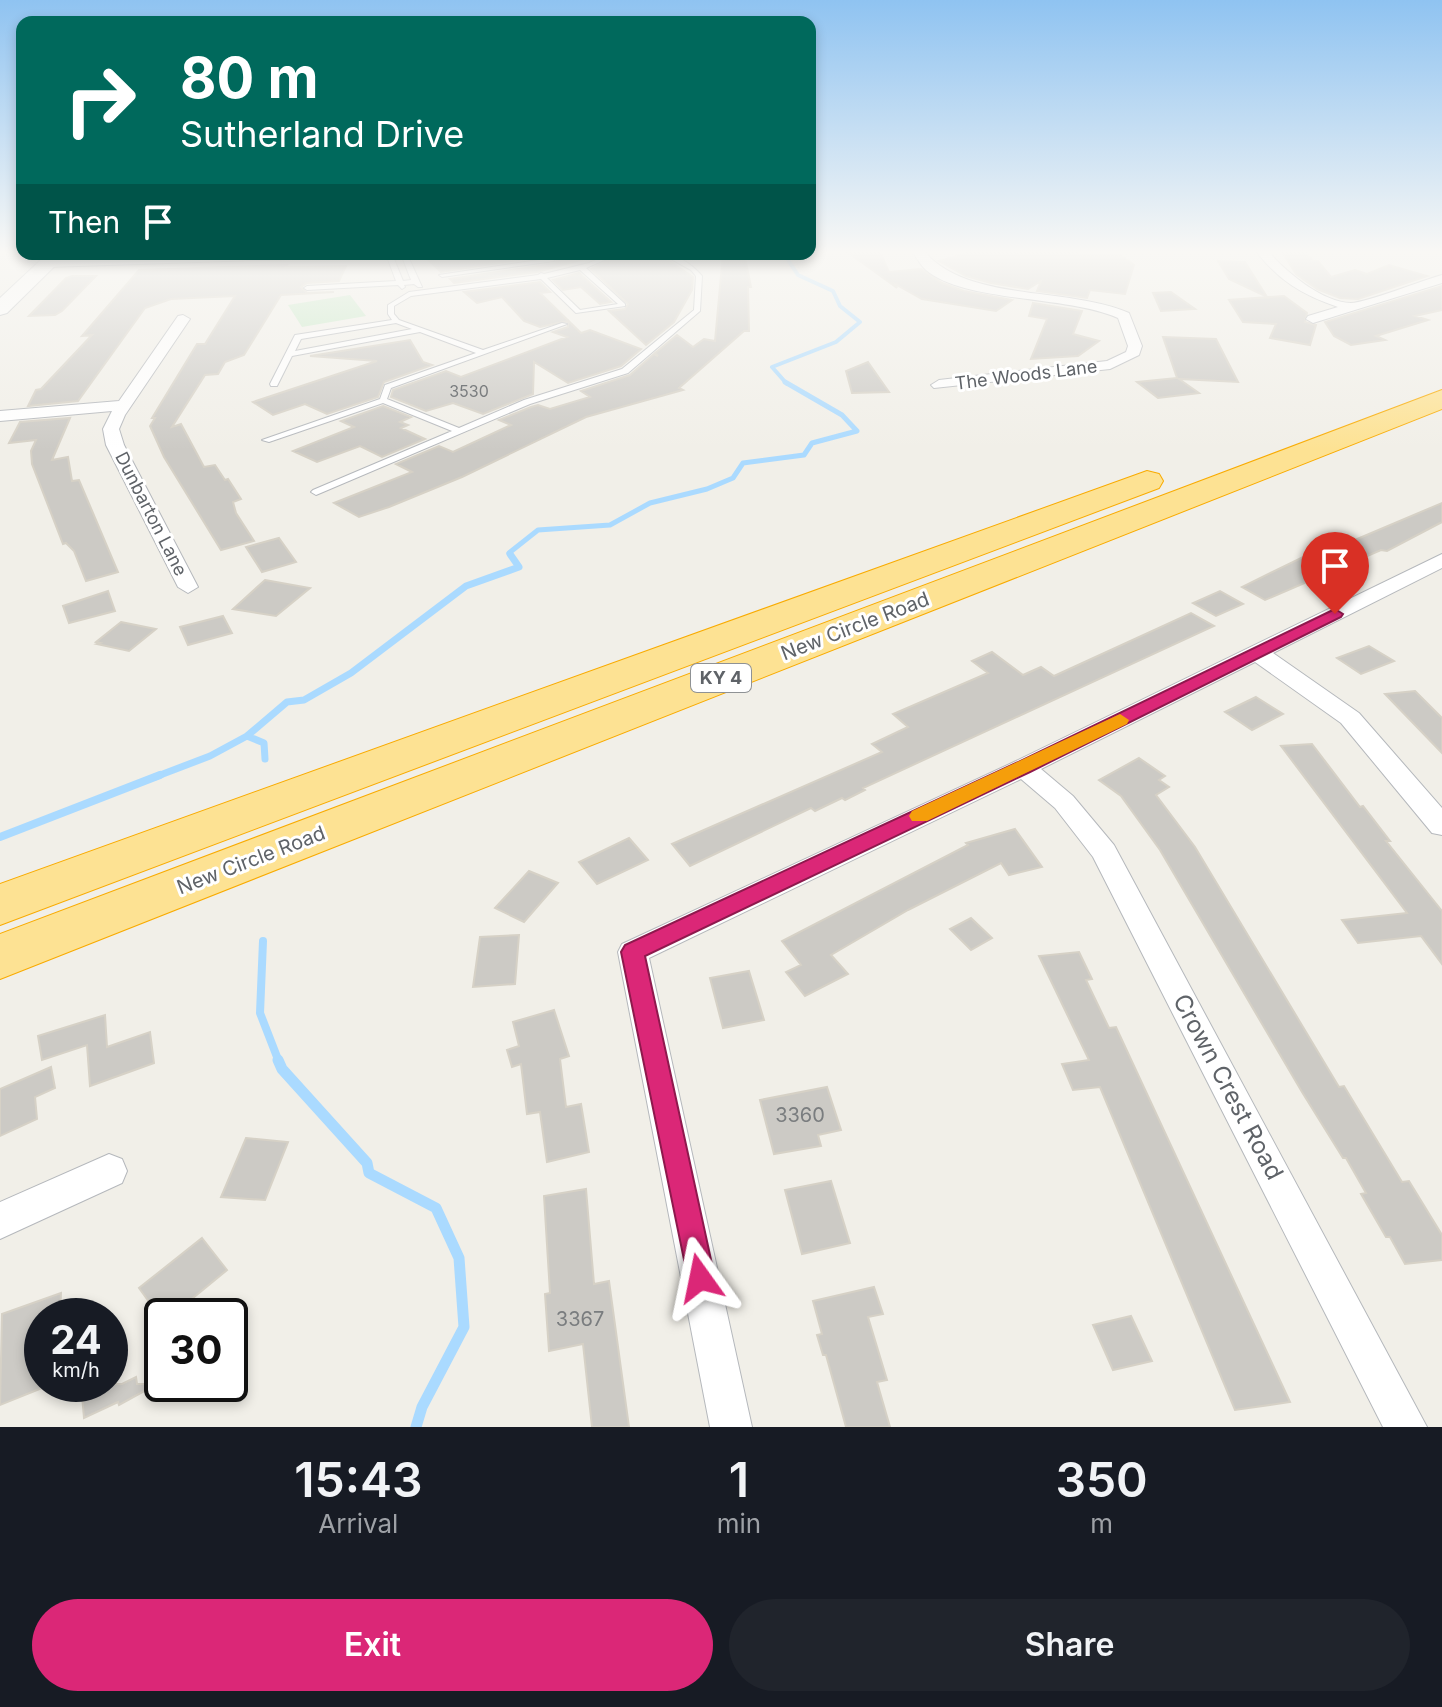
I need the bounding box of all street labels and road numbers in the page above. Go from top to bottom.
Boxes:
street label: The Woods Lane [954,355,1098,394]
street label: Dunbarton Lane [111,448,192,579]
street label: New Circle Road [778,587,932,665]
road number: KY 4 [691,664,751,692]
street label: New Circle Road [174,821,328,899]
street label: Crown Crest Road [1167,989,1290,1185]

